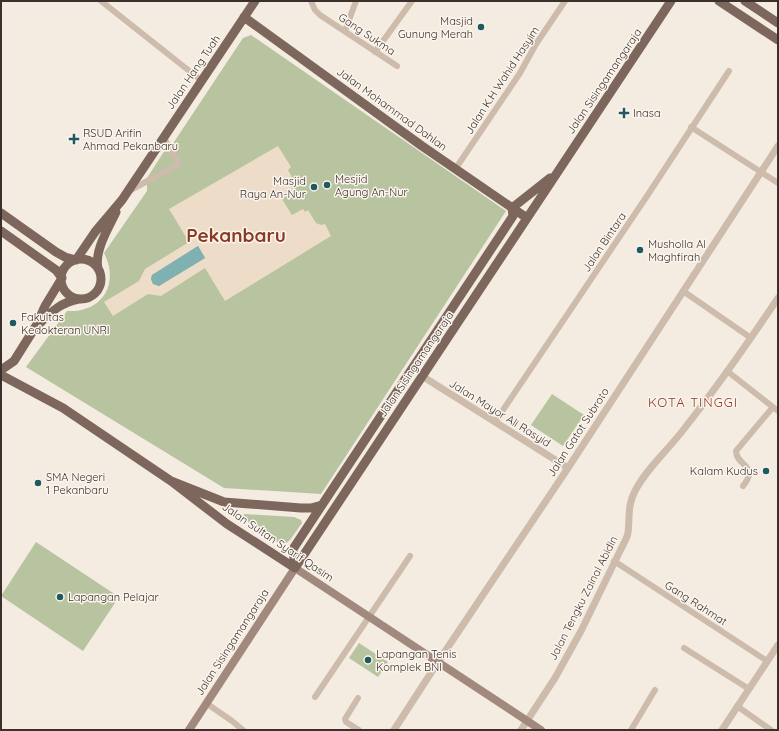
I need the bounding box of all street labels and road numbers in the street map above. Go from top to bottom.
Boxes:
street label: Gang Sukma [336,10,398,58]
street label: Jalan K.H Wahid Hasyim [462,23,542,137]
street label: Jalan Sisingamangaraja [563,26,645,136]
street label: Jalan Hang Tuah [163,32,223,112]
street label: Jalan Mohammad Dahlan [334,64,450,154]
street label: Jalan Bintara [579,210,629,274]
street label: Jalan Sisingamangaraja [375,309,457,419]
street label: Jalan Mayor Ali Rasyid [447,376,553,450]
street label: Jalan Gatot Subroto [544,385,612,479]
street label: Jalan Sultan Syarif Qasim [220,499,336,585]
street label: Jalan Tengku Zainal Abidin [546,534,620,662]
street label: Gang Rahmat [662,578,730,628]
street label: Jalan Sisingamangaraja [192,586,272,698]

